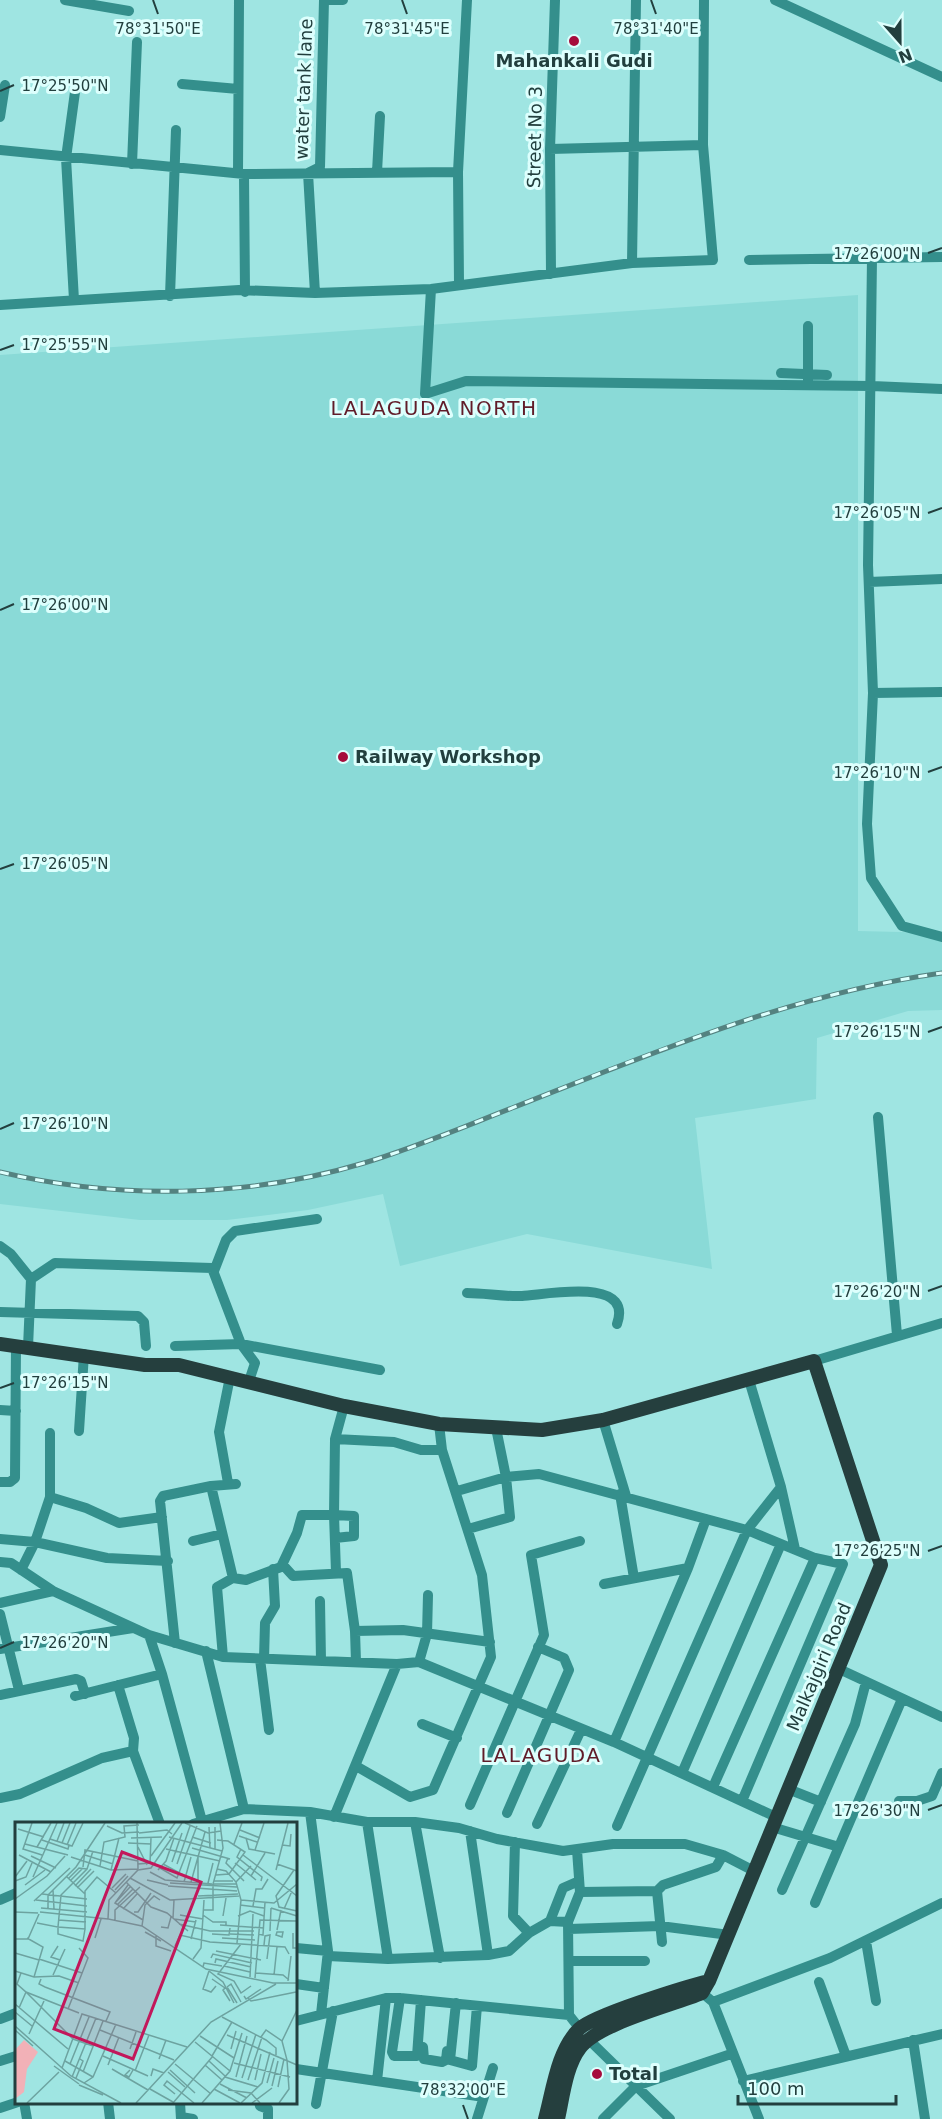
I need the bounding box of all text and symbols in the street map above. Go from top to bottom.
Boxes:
north arrow [870,12,930,72]
street label: water tank lane [291,18,316,160]
text: 78°31'50"E [115,20,201,38]
text: 78°31'45"E [364,20,450,38]
text: 78°31'40"E [613,20,699,38]
marker: Mahankali Gudi [567,34,581,48]
text: N [896,44,915,67]
place label: Mahankali Gudi [495,50,653,71]
text: 17°25'50"N [21,77,109,95]
street label: Street No 3 [523,86,546,188]
text: 17°26'00"N [833,245,921,263]
text: 17°25'55"N [21,336,109,354]
district label: LALAGUDA NORTH [331,396,537,420]
text: 17°26'05"N [833,504,921,522]
text: 17°26'00"N [21,596,109,614]
place label: Railway Workshop [355,746,541,767]
marker: Railway Workshop [336,750,350,764]
text: 17°26'10"N [833,764,921,782]
text: 17°26'05"N [21,855,109,873]
text: 17°26'15"N [833,1023,921,1041]
text: 17°26'10"N [21,1115,109,1133]
text: 17°26'20"N [833,1283,921,1301]
text: 17°26'15"N [21,1374,109,1392]
text: 17°26'25"N [833,1542,921,1560]
street label: Malkajgiri Road [782,1599,855,1734]
text: 17°26'20"N [21,1634,109,1652]
district label: LALAGUDA [480,1743,602,1767]
text: 17°26'30"N [833,1802,921,1820]
inset map [15,1822,297,2104]
place label: Total [609,2063,658,2084]
marker: Total [590,2067,604,2081]
scale bar [738,2068,896,2106]
text: 100 m [747,2078,805,2099]
text: 78°32'00"E [420,2081,506,2099]

